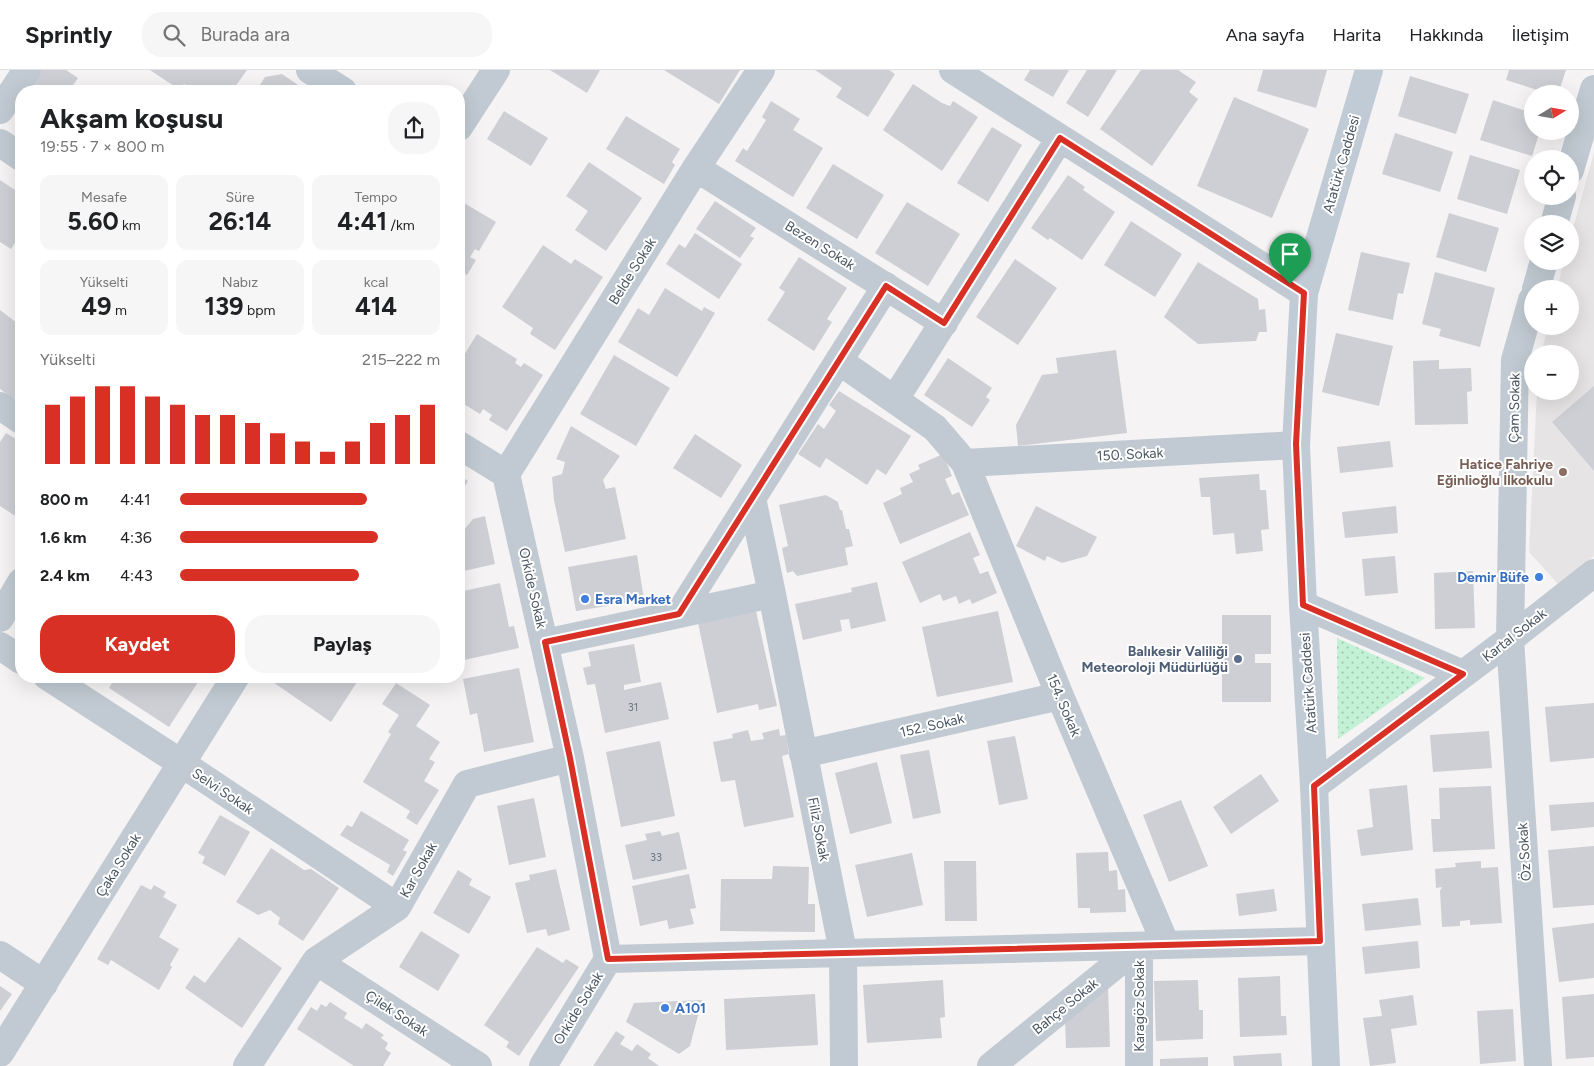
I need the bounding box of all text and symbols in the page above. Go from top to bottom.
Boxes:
search box [142,12,492,57]
text: Sprintly [25,20,112,49]
icon: search [160,21,188,49]
text: Burada ara [200,23,290,46]
text: Ana sayfa [1226,24,1304,46]
text: Harita [1332,24,1381,46]
text: Hakkında [1409,24,1483,46]
text: İletişim [1511,24,1569,46]
north arrow [1524,85,1579,140]
map controls [1524,85,1579,400]
text: Akşam koşusu [40,101,223,135]
button: share [388,102,440,154]
street label: Atatürk Caddesi [1319,113,1364,215]
text: 19:55 · 7 × 800 m [40,137,164,156]
button: locate [1524,150,1579,205]
text: Mesafe [81,189,127,206]
text: Süre [226,189,254,206]
text: Tempo [355,189,397,206]
text: 5.60 [67,206,119,236]
text: 26:14 [209,206,271,236]
text: 4:41 [337,206,387,236]
button: layers [1524,215,1579,270]
text: km [119,217,141,234]
text: /km [387,217,415,234]
street label: Bezen Sokak [782,217,858,274]
pin [1269,233,1311,284]
street label: Belde Sokak [605,234,660,308]
icon: arrive [1276,240,1304,268]
text: Yükselti [80,274,128,291]
text: Nabız [222,274,258,291]
text: kcal [364,274,388,291]
button: + [1524,280,1579,335]
text: 49 [81,291,111,321]
text: 139 [205,291,244,321]
text: 414 [355,291,397,321]
text: m [111,302,127,319]
text: bpm [244,302,275,319]
button: − [1524,345,1579,400]
text: Yükselti [40,350,95,369]
text: 215–222 m [362,350,440,369]
street label: Çam Sokak [1505,373,1524,443]
street label: 150. Sokak [1096,444,1164,465]
place label: Hatice Fahriye Eğinlioğlu İlkokulu [1437,456,1553,489]
marker: Hatice Fahriye Eğinlioğlu İlkokulu [1557,466,1569,478]
text: 800 m [40,490,88,509]
text: 4:41 [120,490,151,509]
text: 1.6 km [40,528,86,547]
text: 4:36 [120,528,152,547]
street label: Orkide Sokak [515,546,550,630]
text: 2.4 km [40,566,90,585]
text: 4:43 [120,566,153,585]
place label: Demir Büfe [1457,569,1529,586]
marker: Demir Büfe [1533,571,1545,583]
place label: Esra Market [595,591,672,608]
marker: Esra Market [579,593,591,605]
street label: Kartal Sokak [1479,605,1550,666]
button: Kaydet [40,615,235,673]
button: Paylaş [245,615,440,673]
street label: Atatürk Caddesi [1296,632,1321,734]
place label: Balıkesir Valiliği Meteoroloji Müdürlüğü [1081,643,1228,676]
marker: Balıkesir Valiliği Meteoroloji Müdürlüğü [1232,653,1244,665]
street label: 154. Sokak [1043,671,1084,739]
house number: 31 [628,701,638,714]
street label: 152. Sokak [898,710,966,741]
street label: Selvi Sokak [189,765,257,818]
street label: Filiz Sokak [804,796,833,863]
street label: Öz Sokak [1514,822,1535,882]
street label: Çaka Sokak [92,830,145,900]
street label: Kar Sokak [396,839,441,901]
house number: 33 [650,851,662,864]
street label: Karagöz Sokak [1131,960,1148,1052]
street label: Orkide Sokak [550,968,607,1048]
street label: Bahçe Sokak [1029,975,1102,1038]
street label: Çilek Sokak [362,987,432,1040]
place label: A101 [675,1000,706,1017]
marker: A101 [659,1002,671,1014]

